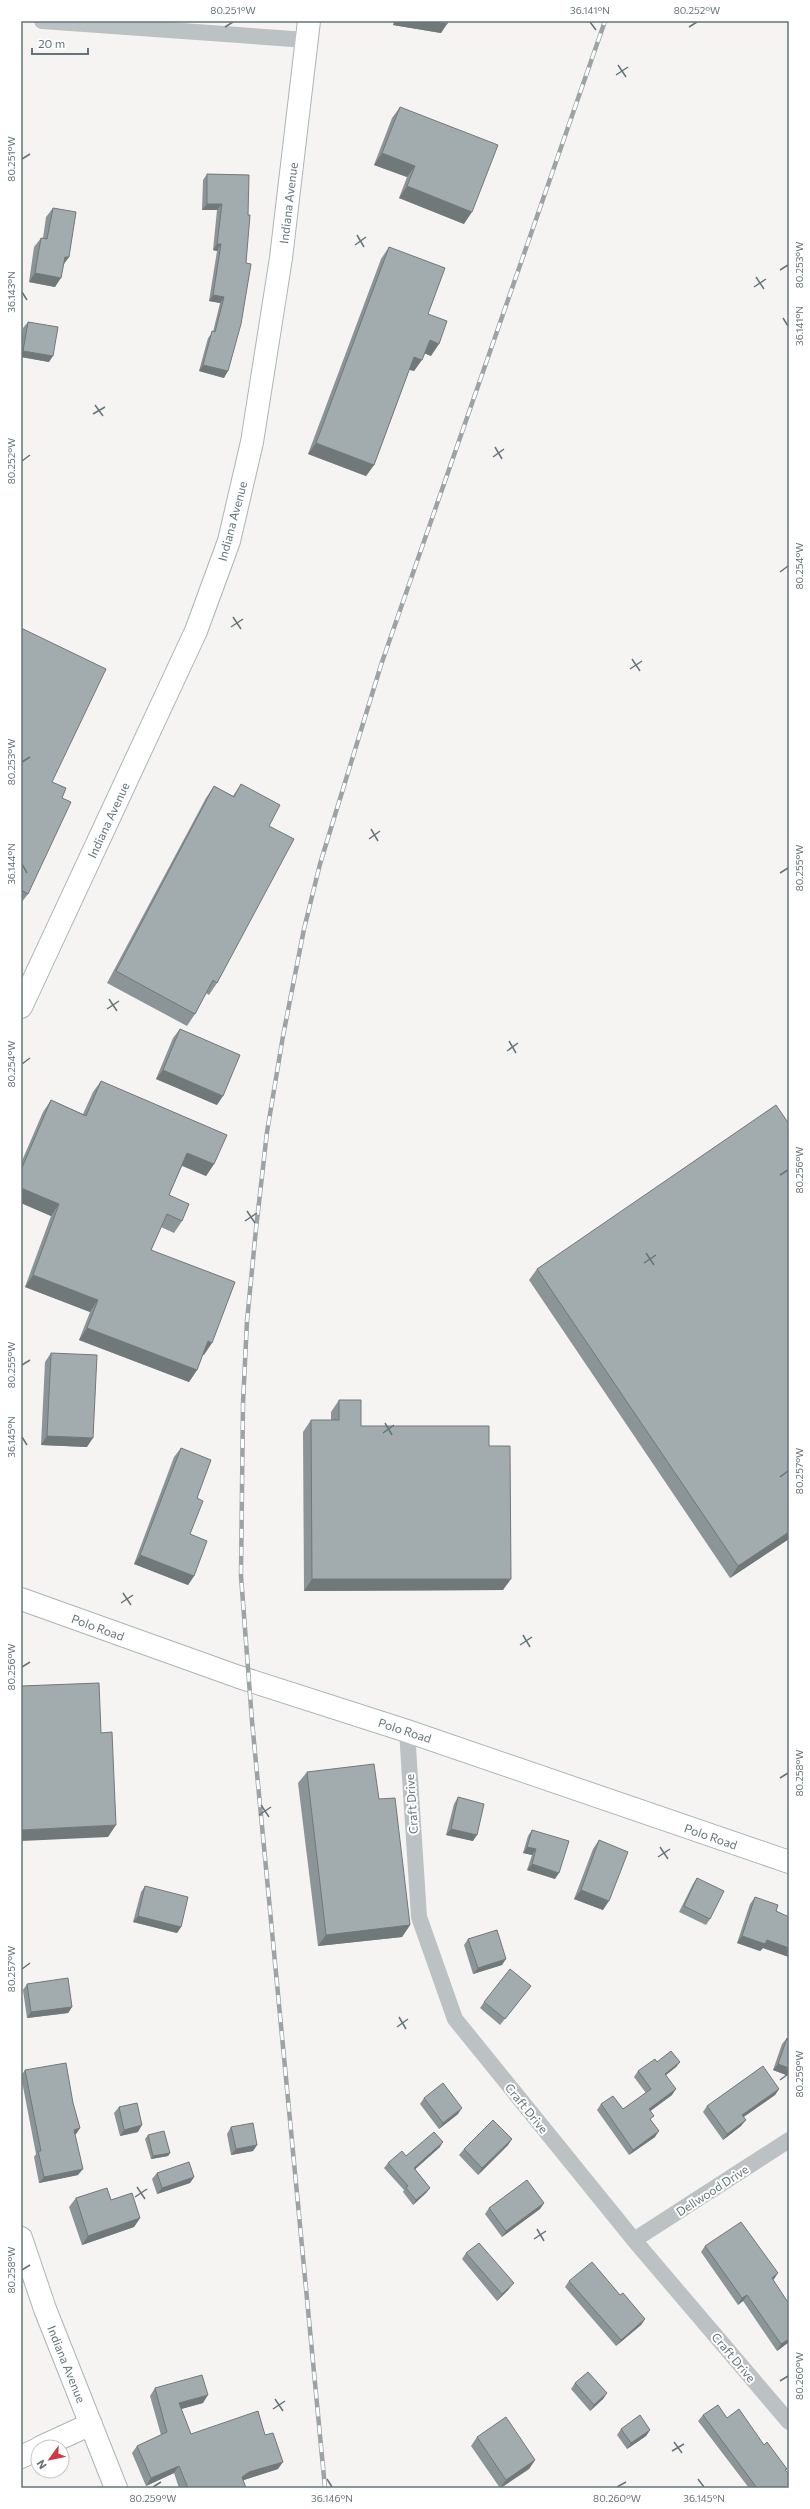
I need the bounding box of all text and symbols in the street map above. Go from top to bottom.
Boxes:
text: 80.251°W [210,4,256,16]
text: 36.141°N [570,4,610,16]
text: 80.252°W [674,4,720,16]
scale bar [32,30,88,56]
text: 20 m [38,36,65,50]
text: 80.251°W [5,136,17,182]
street label: Indiana Avenue [276,161,300,245]
text: 80.253°W [793,242,805,288]
text: 36.143°N [5,271,17,313]
text: 36.141°N [793,306,805,346]
text: 80.252°W [5,438,17,484]
street label: Indiana Avenue [215,480,249,562]
text: 80.254°W [793,543,805,589]
text: 80.253°W [5,739,17,785]
street label: Indiana Avenue [84,780,132,860]
text: 36.144°N [5,843,17,885]
text: 80.255°W [793,845,805,891]
text: 80.254°W [5,1041,17,1087]
text: 80.256°W [793,1146,805,1194]
text: 80.255°W [5,1342,17,1388]
text: 36.145°N [5,1416,17,1458]
text: 80.257°W [793,1448,805,1494]
street label: Polo Road [70,1611,126,1643]
text: 80.256°W [5,1643,17,1691]
street label: Polo Road [377,1715,433,1745]
text: 80.258°W [793,1749,805,1797]
street label: Craft Drive [402,1774,420,1834]
street label: Polo Road [683,1820,739,1852]
text: 80.257°W [5,1946,17,1992]
text: 80.259°W [793,2050,805,2098]
street label: Craft Drive [503,2080,551,2136]
street label: Dellwood Drive [673,2161,751,2219]
text: 80.258°W [5,2246,17,2294]
street label: Indiana Avenue [45,2323,89,2405]
street label: Craft Drive [709,2329,759,2385]
text: 80.260°W [793,2352,805,2400]
north arrow [30,2439,70,2479]
text: N [33,2458,49,2472]
text: 80.259°W [129,2492,177,2504]
text: 36.146°N [311,2492,353,2504]
text: 80.260°W [593,2492,641,2504]
text: 36.145°N [683,2492,725,2504]

